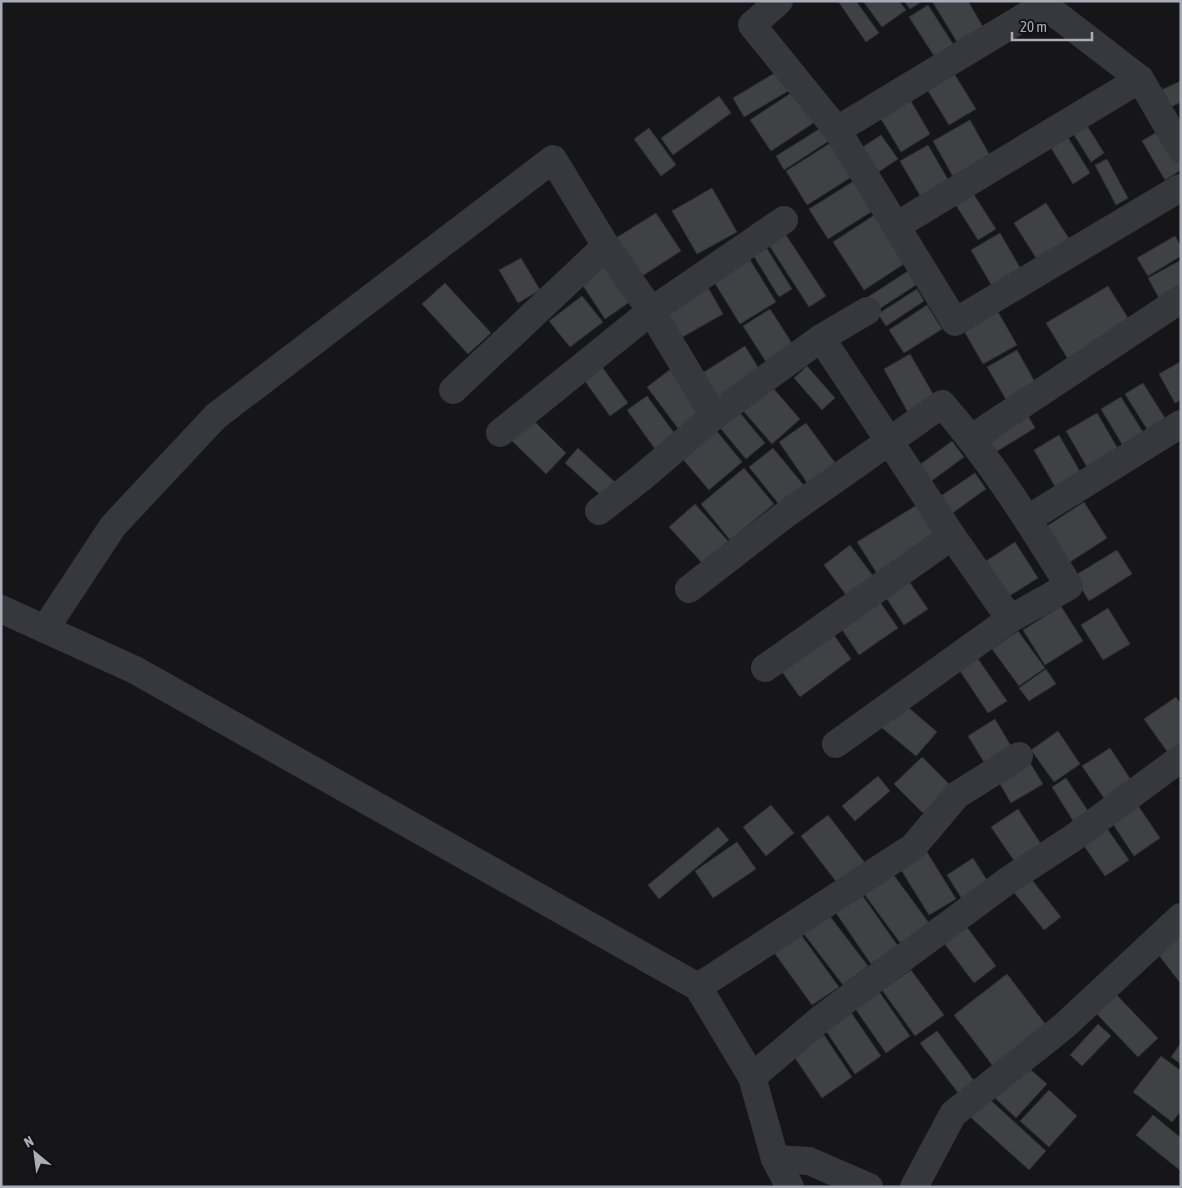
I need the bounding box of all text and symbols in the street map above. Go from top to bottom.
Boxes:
scale bar [1012,10,1092,42]
text: 20 m [1020,18,1047,35]
north arrow [10,1128,60,1178]
text: N [21,1133,36,1151]

